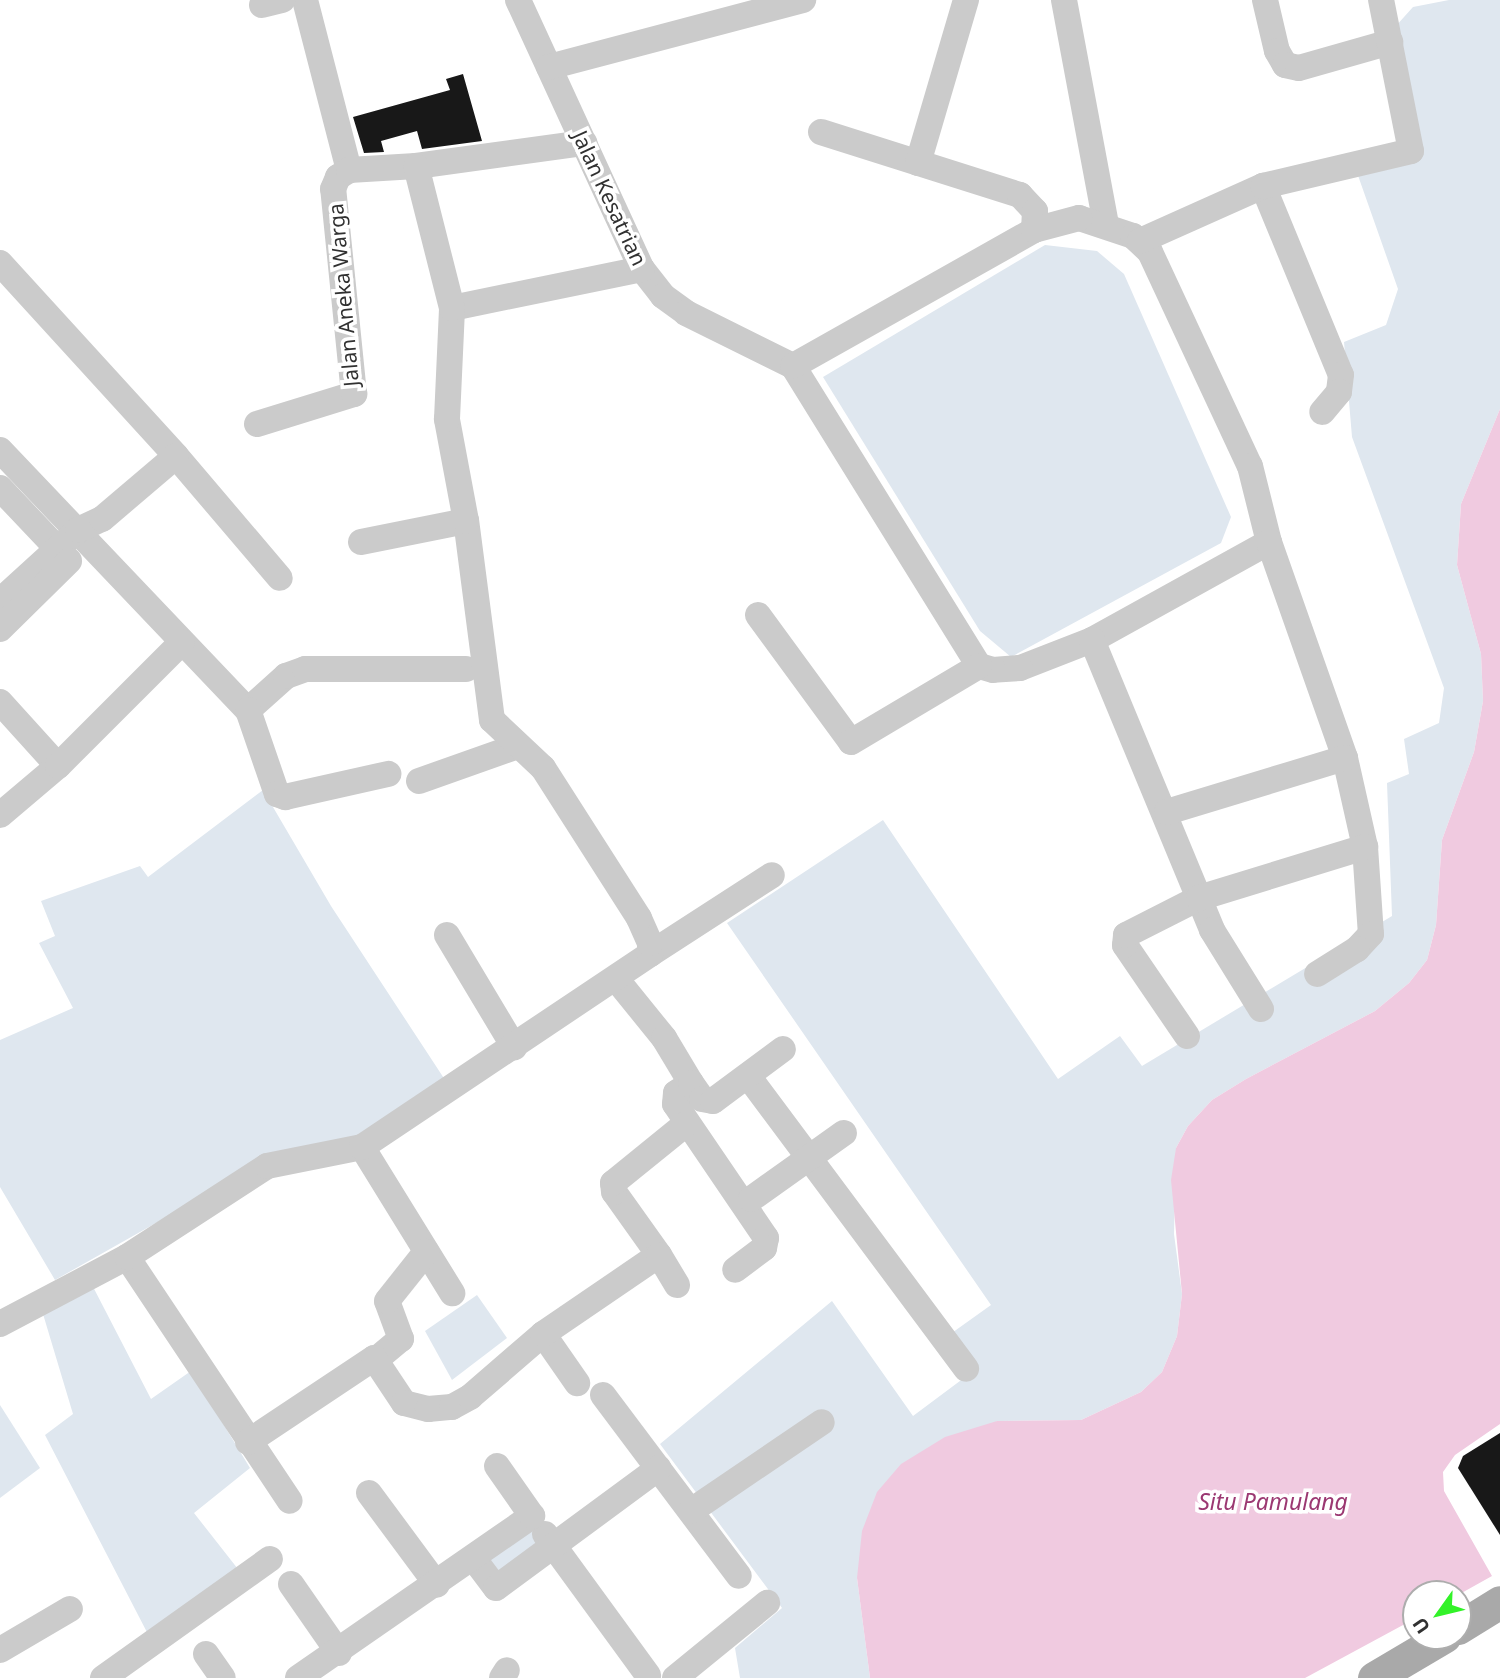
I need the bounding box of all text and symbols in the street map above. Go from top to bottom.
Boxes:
street label: Jalan Kesatrian [568,126,652,270]
street label: Jalan Aneka Warga [322,202,364,388]
water label: Situ Pamulang [1198,1487,1348,1515]
north arrow [1402,1580,1472,1650]
text: U [1406,1612,1436,1639]

